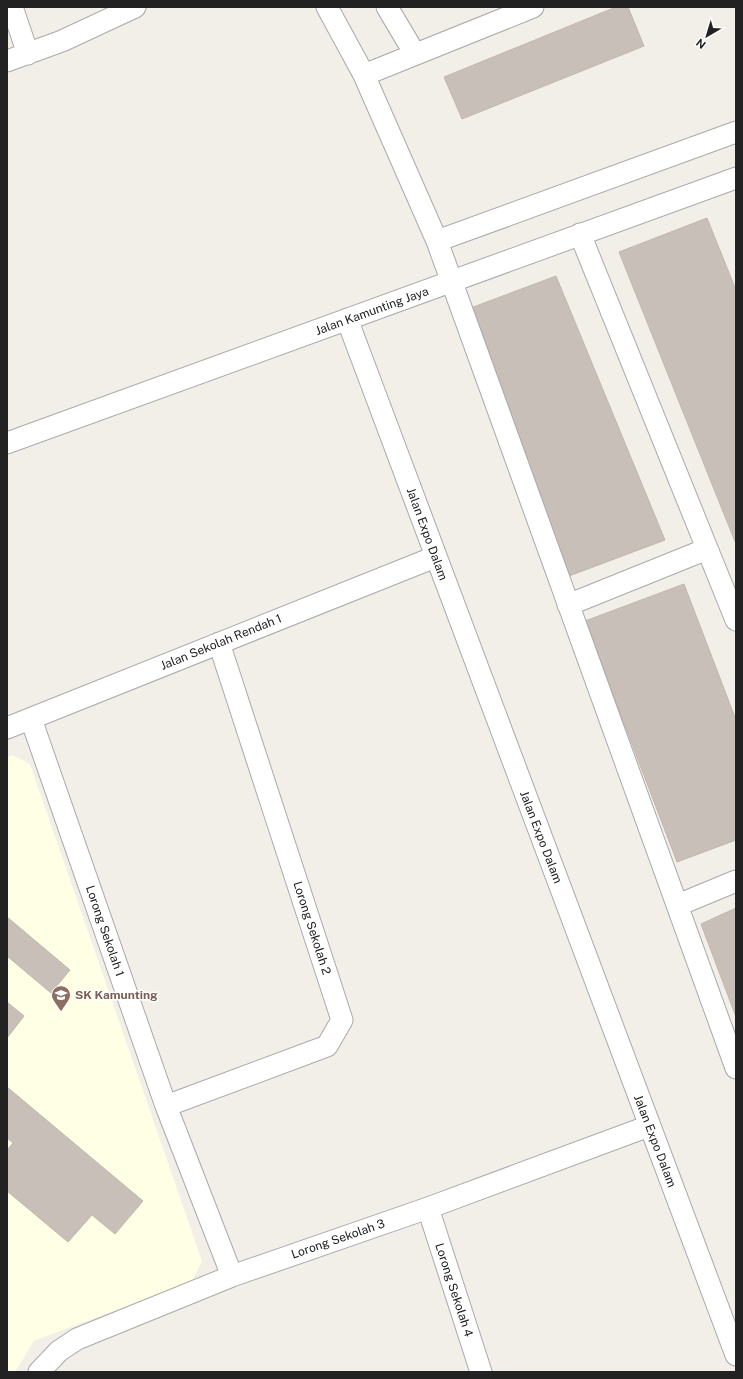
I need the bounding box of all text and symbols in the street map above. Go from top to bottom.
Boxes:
north arrow [687,16,727,56]
text: N [694,37,708,51]
street label: Jalan Kamunting Jaya [314,284,430,338]
street label: Jalan Expo Dalam [404,486,450,582]
street label: Jalan Sekolah Rendah 1 [158,611,284,673]
street label: Jalan Expo Dalam [517,789,565,885]
street label: Lorong Sekolah 2 [290,879,334,977]
street label: Lorong Sekolah 1 [83,884,127,978]
school or university icon: SK Kamunting [50,984,72,1012]
place label: SK Kamunting [75,988,158,1002]
street label: Jalan Expo Dalam [631,1093,679,1189]
street label: Lorong Sekolah 3 [289,1216,387,1262]
street label: Lorong Sekolah 4 [432,1241,476,1339]

